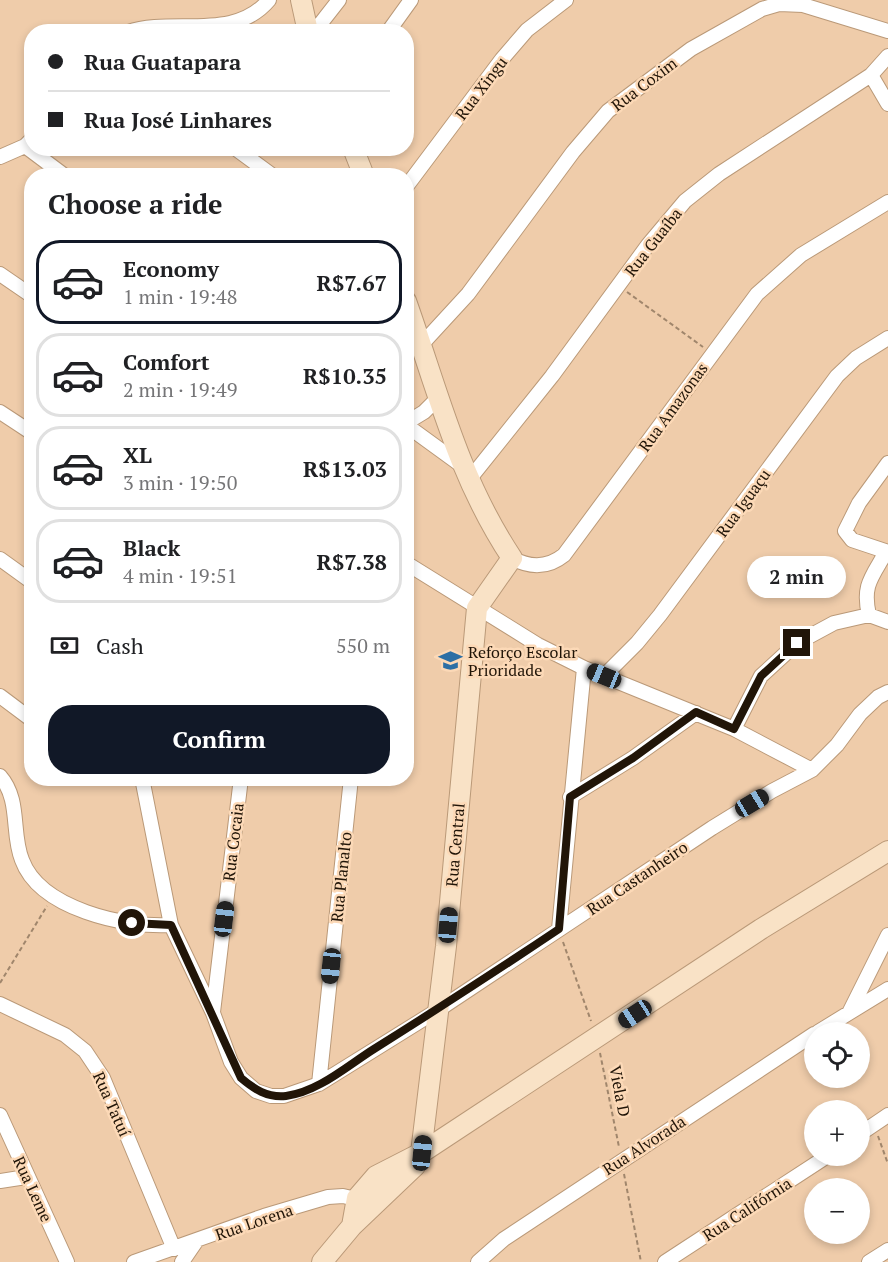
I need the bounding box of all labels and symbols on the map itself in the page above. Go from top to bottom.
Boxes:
street label: Rua Xingu [450,52,512,124]
street label: Rua Coxim [607,52,681,116]
street label: Rua Guaíba [619,203,687,281]
street label: Rua Amazonas [633,358,713,456]
street label: Rua Iguaçu [711,464,775,542]
callout: 2 min [748,556,846,598]
route end [783,629,810,656]
place label: Reforço Escolar Prioridade [468,641,578,681]
school or university icon: Reforço Escolar Prioridade [437,648,463,674]
car [584,661,624,691]
car [732,786,772,820]
street label: Rua Cocaia [217,802,249,882]
street label: Rua Central [440,802,470,888]
street label: Rua Planalto [325,830,357,923]
street label: Rua Castanheiro [582,836,692,920]
car [213,900,235,938]
car [437,906,459,944]
route start [118,909,145,936]
car [320,947,342,985]
car [615,997,655,1031]
street label: Viela D [604,1063,636,1119]
street label: Rua Tatuí [88,1068,136,1140]
street label: Rua Alvorada [598,1110,690,1180]
car [411,1134,433,1172]
street label: Rua Leme [8,1153,58,1225]
street label: Rua Califórnia [698,1172,796,1246]
street label: Rua Lorena [212,1198,296,1246]

